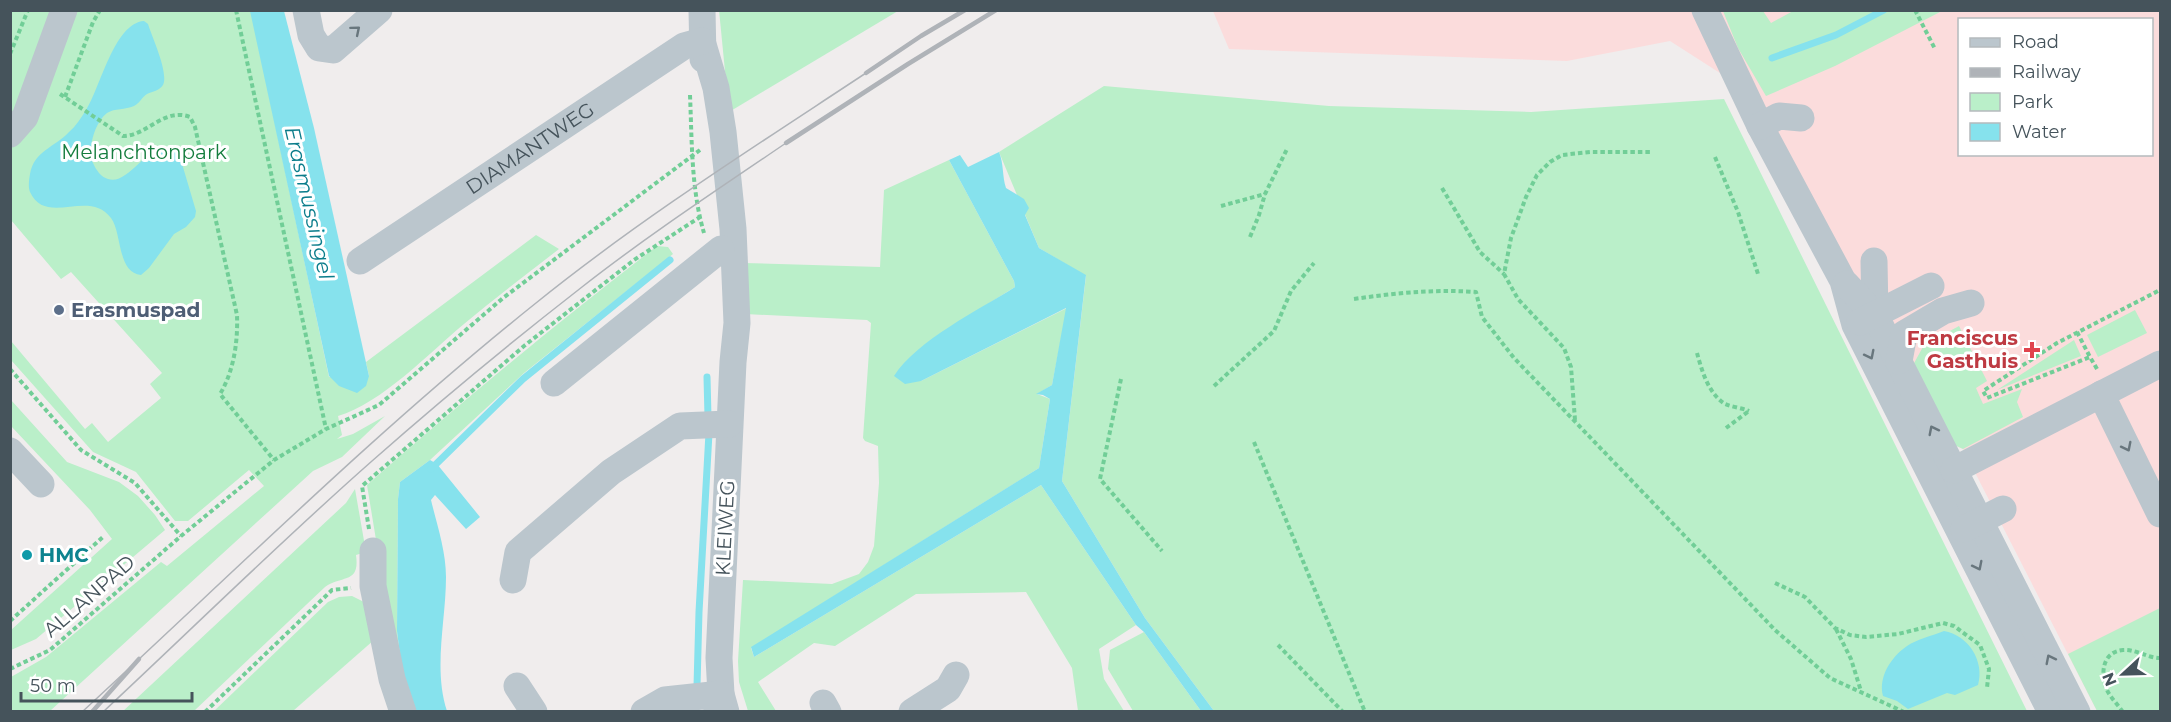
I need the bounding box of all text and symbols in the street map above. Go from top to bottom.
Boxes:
legend [1958,18,2153,156]
one-way arrow [349,26,360,37]
text: Road [2012,31,2059,53]
text: Railway [2012,61,2081,83]
text: Park [2012,91,2053,113]
street label: DIAMANTWEG [461,97,599,199]
text: Water [2012,121,2067,143]
water label: Erasmussingel [280,124,339,282]
park label: Melanchtonpark [61,140,227,164]
place label: Erasmuspad [71,298,200,322]
marker: Erasmuspad [52,303,66,317]
place label: Franciscus Gasthuis [1907,326,2018,373]
marker: Franciscus Gasthuis [2023,341,2041,359]
one-way arrow [1863,348,1875,359]
one-way arrow [1929,425,1940,436]
one-way arrow [2120,440,2131,451]
street label: KLEIWEG [711,480,739,576]
place label: HMC [39,543,89,567]
marker: HMC [20,548,34,562]
street label: ALLANPAD [39,550,139,642]
one-way arrow [1970,560,1982,571]
north arrow [2093,644,2153,704]
one-way arrow [2046,655,2057,666]
scale bar [21,665,192,703]
text: N [2098,670,2121,689]
text: 50 m [30,675,76,697]

